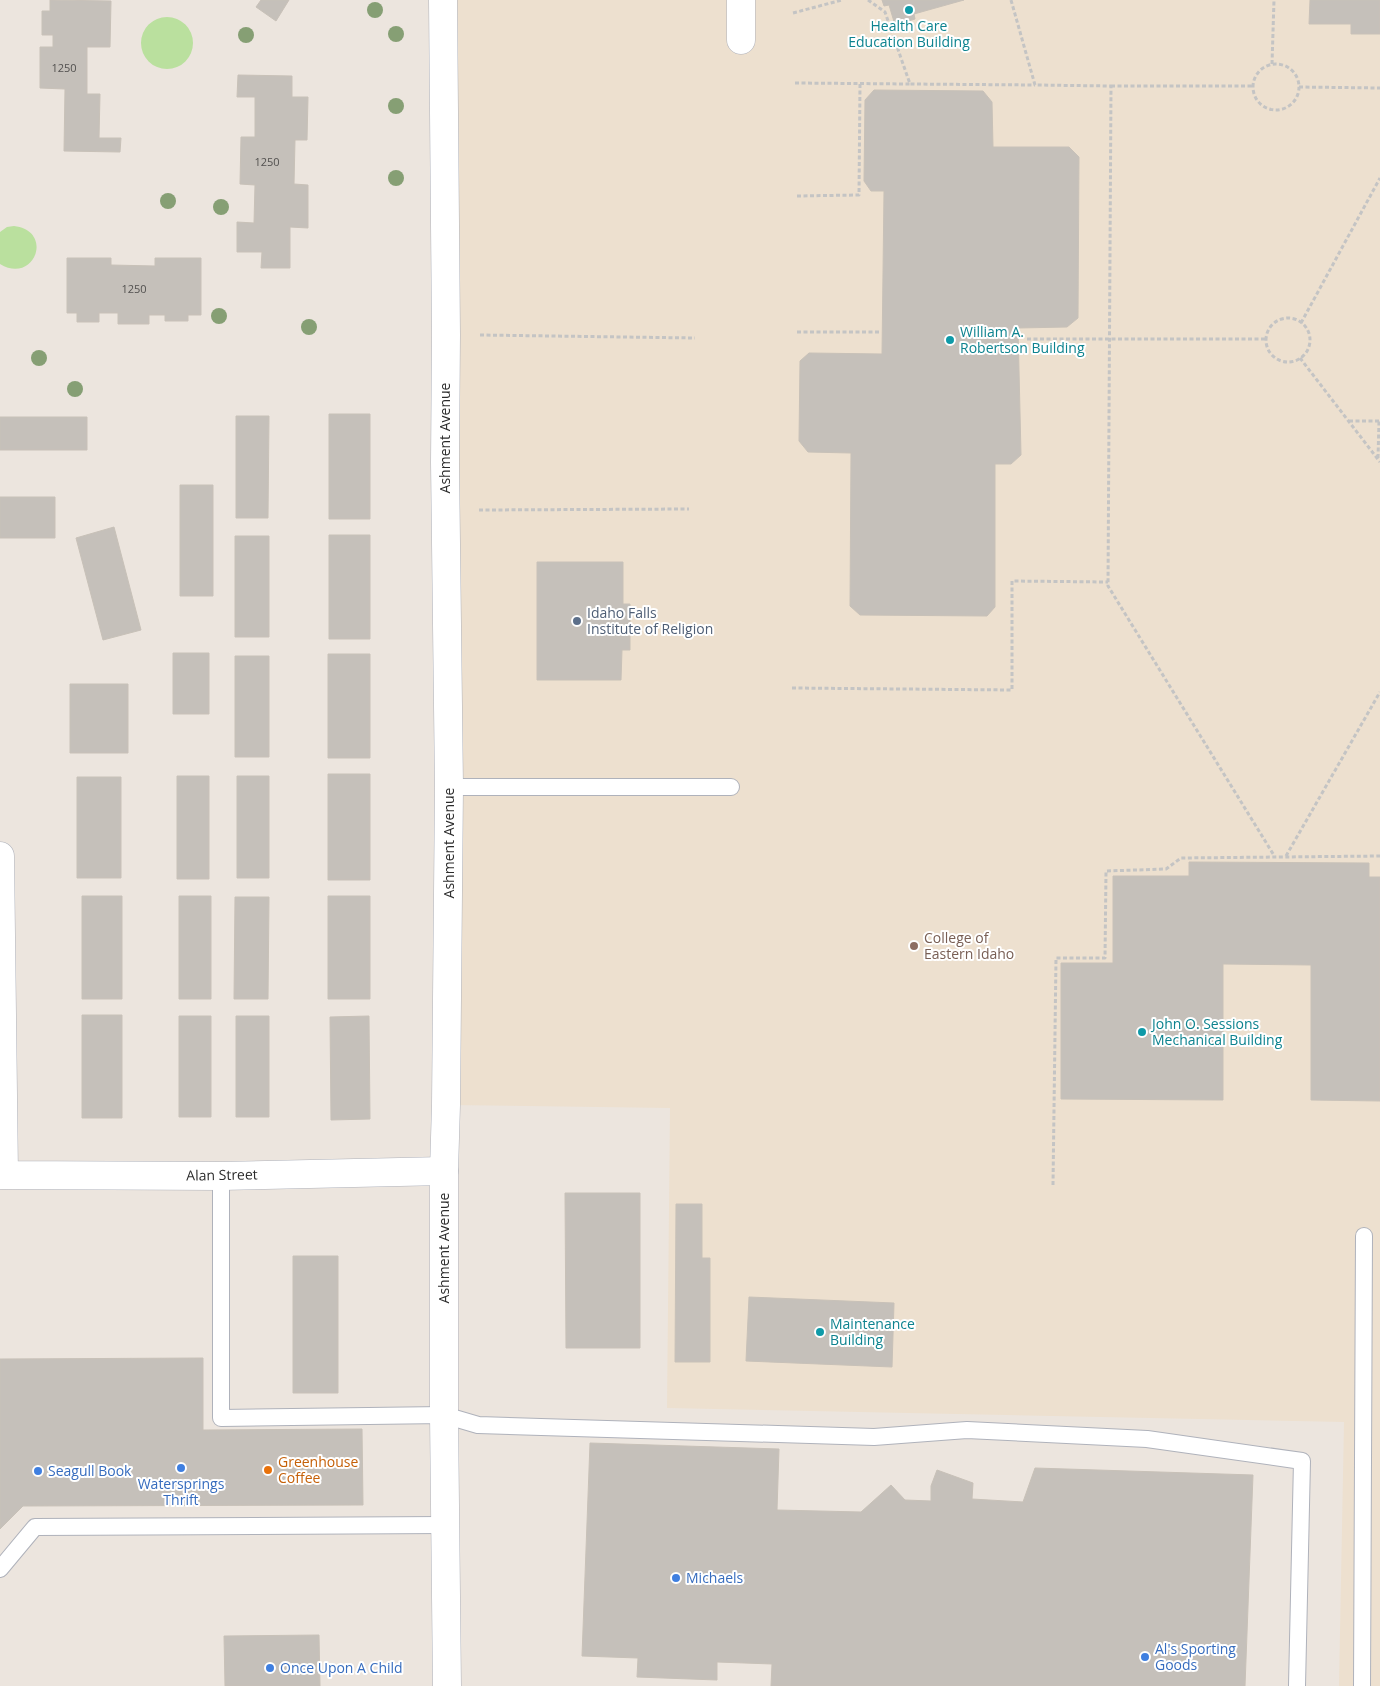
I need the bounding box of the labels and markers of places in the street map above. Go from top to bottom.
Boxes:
marker: Health Care Education Building [903,4,915,16]
place label: Health Care Education Building [848,16,970,51]
place label: William A. Robertson Building [960,322,1085,357]
marker: William A. Robertson Building [944,334,956,346]
place label: Idaho Falls Institute of Religion [587,603,713,638]
marker: Idaho Falls Institute of Religion [571,615,583,627]
place label: College of Eastern Idaho [924,928,1014,963]
marker: College of Eastern Idaho [908,940,920,952]
place label: John O. Sessions Mechanical Building [1150,1014,1283,1049]
marker: John O. Sessions Mechanical Building [1136,1026,1148,1038]
place label: Maintenance Building [830,1314,915,1349]
marker: Maintenance Building [814,1326,826,1338]
place label: Greenhouse Coffee [278,1452,358,1487]
place label: Seagull Book [48,1461,132,1480]
marker: Watersprings Thrift [175,1462,187,1474]
marker: Greenhouse Coffee [262,1464,274,1476]
marker: Seagull Book [32,1465,44,1477]
place label: Watersprings Thrift [138,1474,225,1509]
place label: Michaels [686,1568,744,1587]
marker: Michaels [670,1572,682,1584]
place label: Al's Sporting Goods [1155,1639,1236,1674]
marker: Al's Sporting Goods [1139,1651,1151,1663]
place label: Once Upon A Child [280,1658,403,1677]
marker: Once Upon A Child [264,1662,276,1674]

